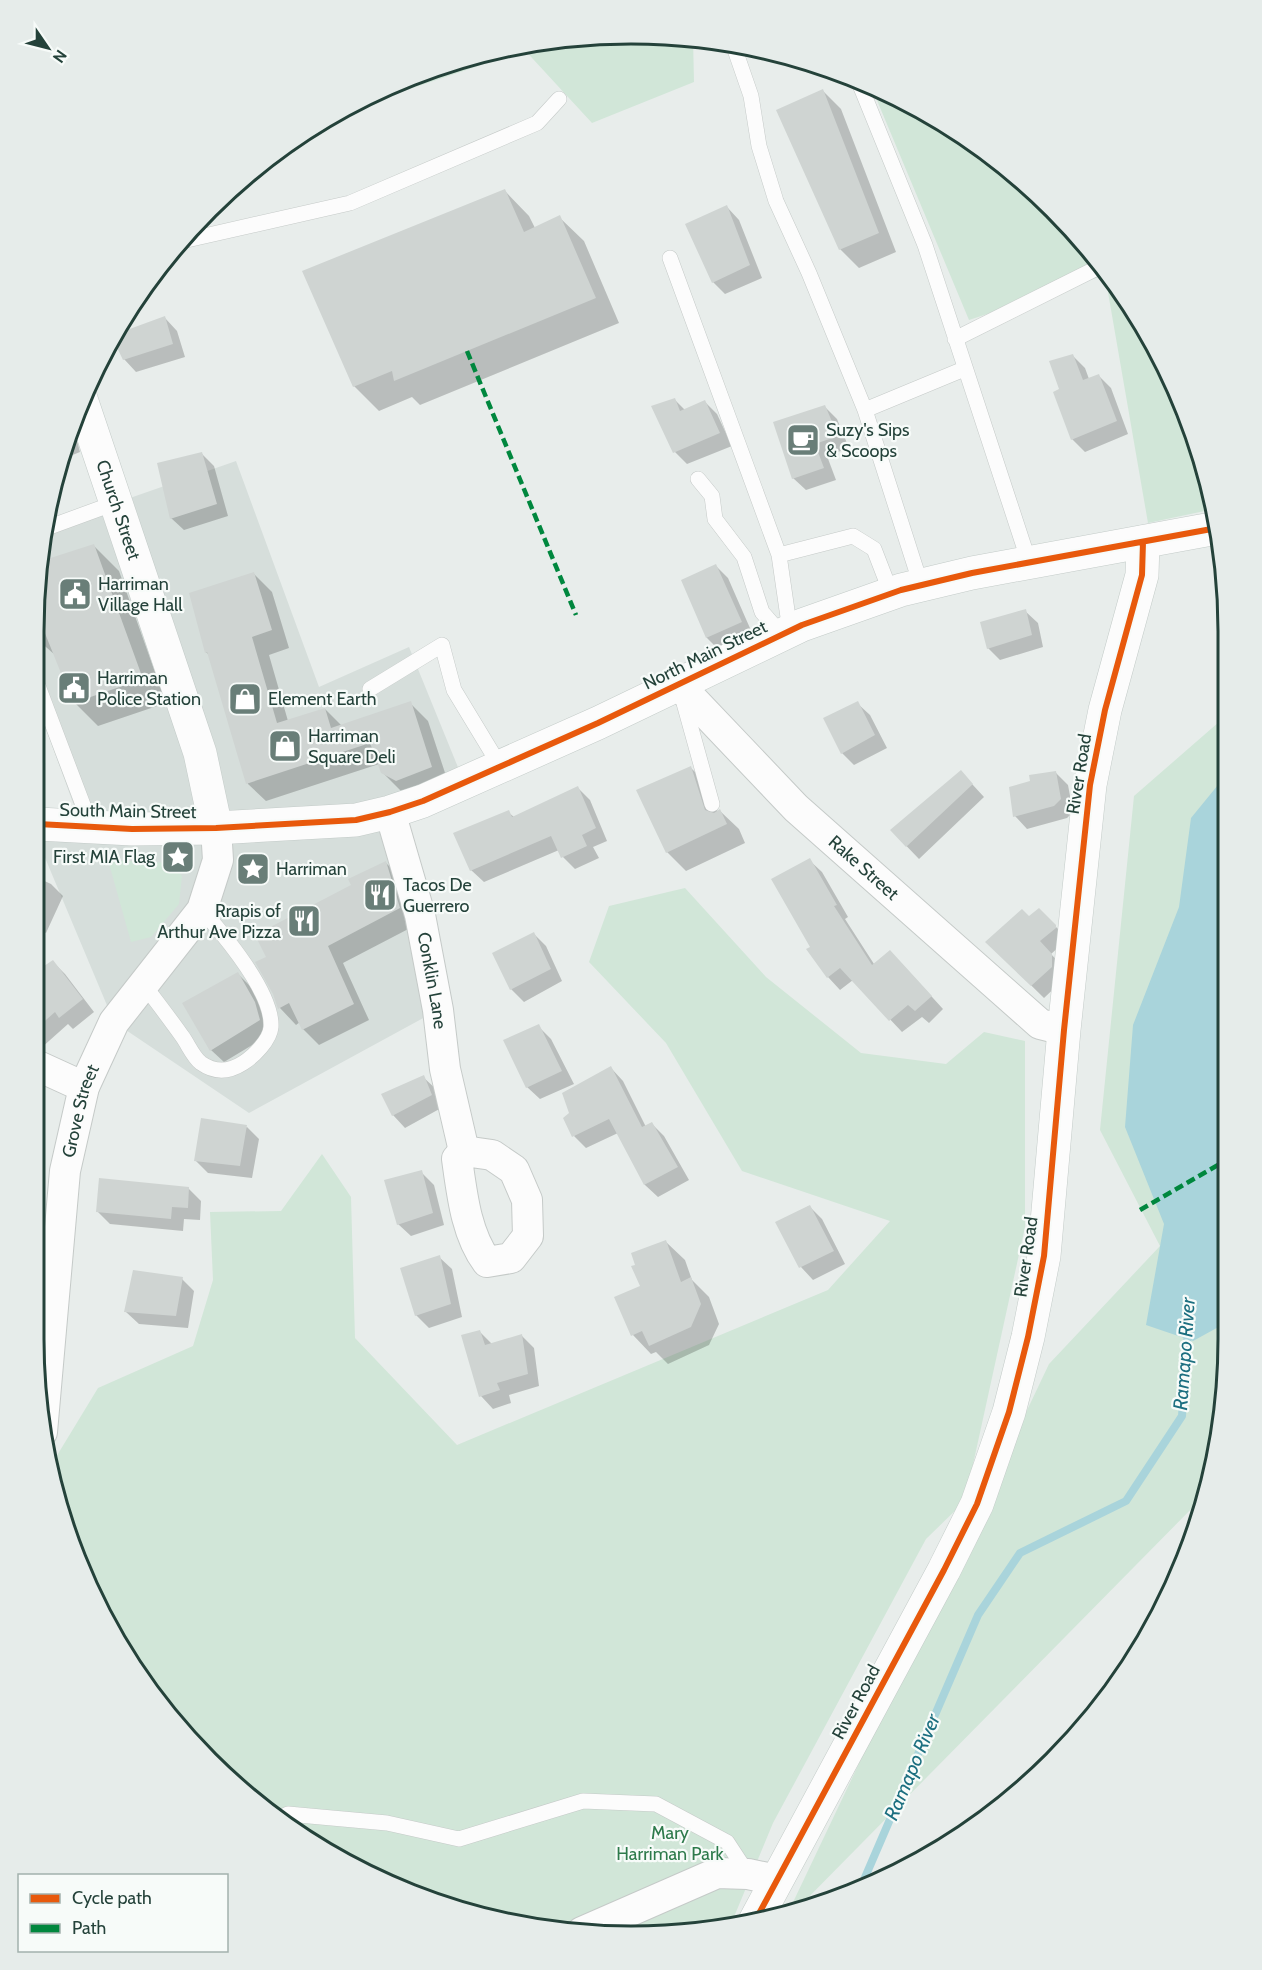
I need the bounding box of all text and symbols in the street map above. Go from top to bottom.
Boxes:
north arrow [18,18,78,78]
text: N [49,46,71,66]
place label: Suzy's Sips & Scoops [826,419,910,462]
cafe icon: Suzy's Sips & Scoops [785,422,821,458]
street label: Church Street [91,457,145,563]
place label: Harriman Village Hall [98,573,183,616]
public building icon: Harriman Village Hall [57,576,93,612]
street label: North Main Street [639,615,771,695]
place label: Harriman Police Station [97,667,201,710]
public building icon: Harriman Police Station [56,670,92,706]
shop icon: Element Earth [227,681,263,717]
place label: Element Earth [268,688,377,710]
place label: Harriman Square Deli [308,725,396,768]
shop icon: Harriman Square Deli [267,728,303,764]
street label: River Road [1062,732,1096,816]
street label: South Main Street [59,799,197,823]
street label: Rake Street [824,831,903,905]
place icon: First MIA Flag [160,839,196,875]
place label: First MIA Flag [53,846,156,868]
place icon: Harriman [235,851,271,887]
place label: Harriman [276,858,347,880]
place label: Tacos De Guerrero [403,874,472,917]
restaurant icon: Tacos De Guerrero [362,877,398,913]
place label: Rrapis of Arthur Ave Pizza [157,900,281,943]
restaurant icon: Rrapis of Arthur Ave Pizza [286,903,322,939]
street label: Conklin Lane [412,930,451,1030]
street label: Grove Street [57,1061,104,1160]
street label: River Road [1009,1215,1043,1299]
water label: Ramapo River [1168,1296,1200,1411]
street label: River Road [827,1661,885,1743]
water label: Ramapo River [879,1710,945,1824]
park label: Mary Harriman Park [616,1822,725,1865]
legend [18,1874,228,1952]
text: Cycle path [72,1887,152,1909]
text: Path [72,1917,106,1939]

